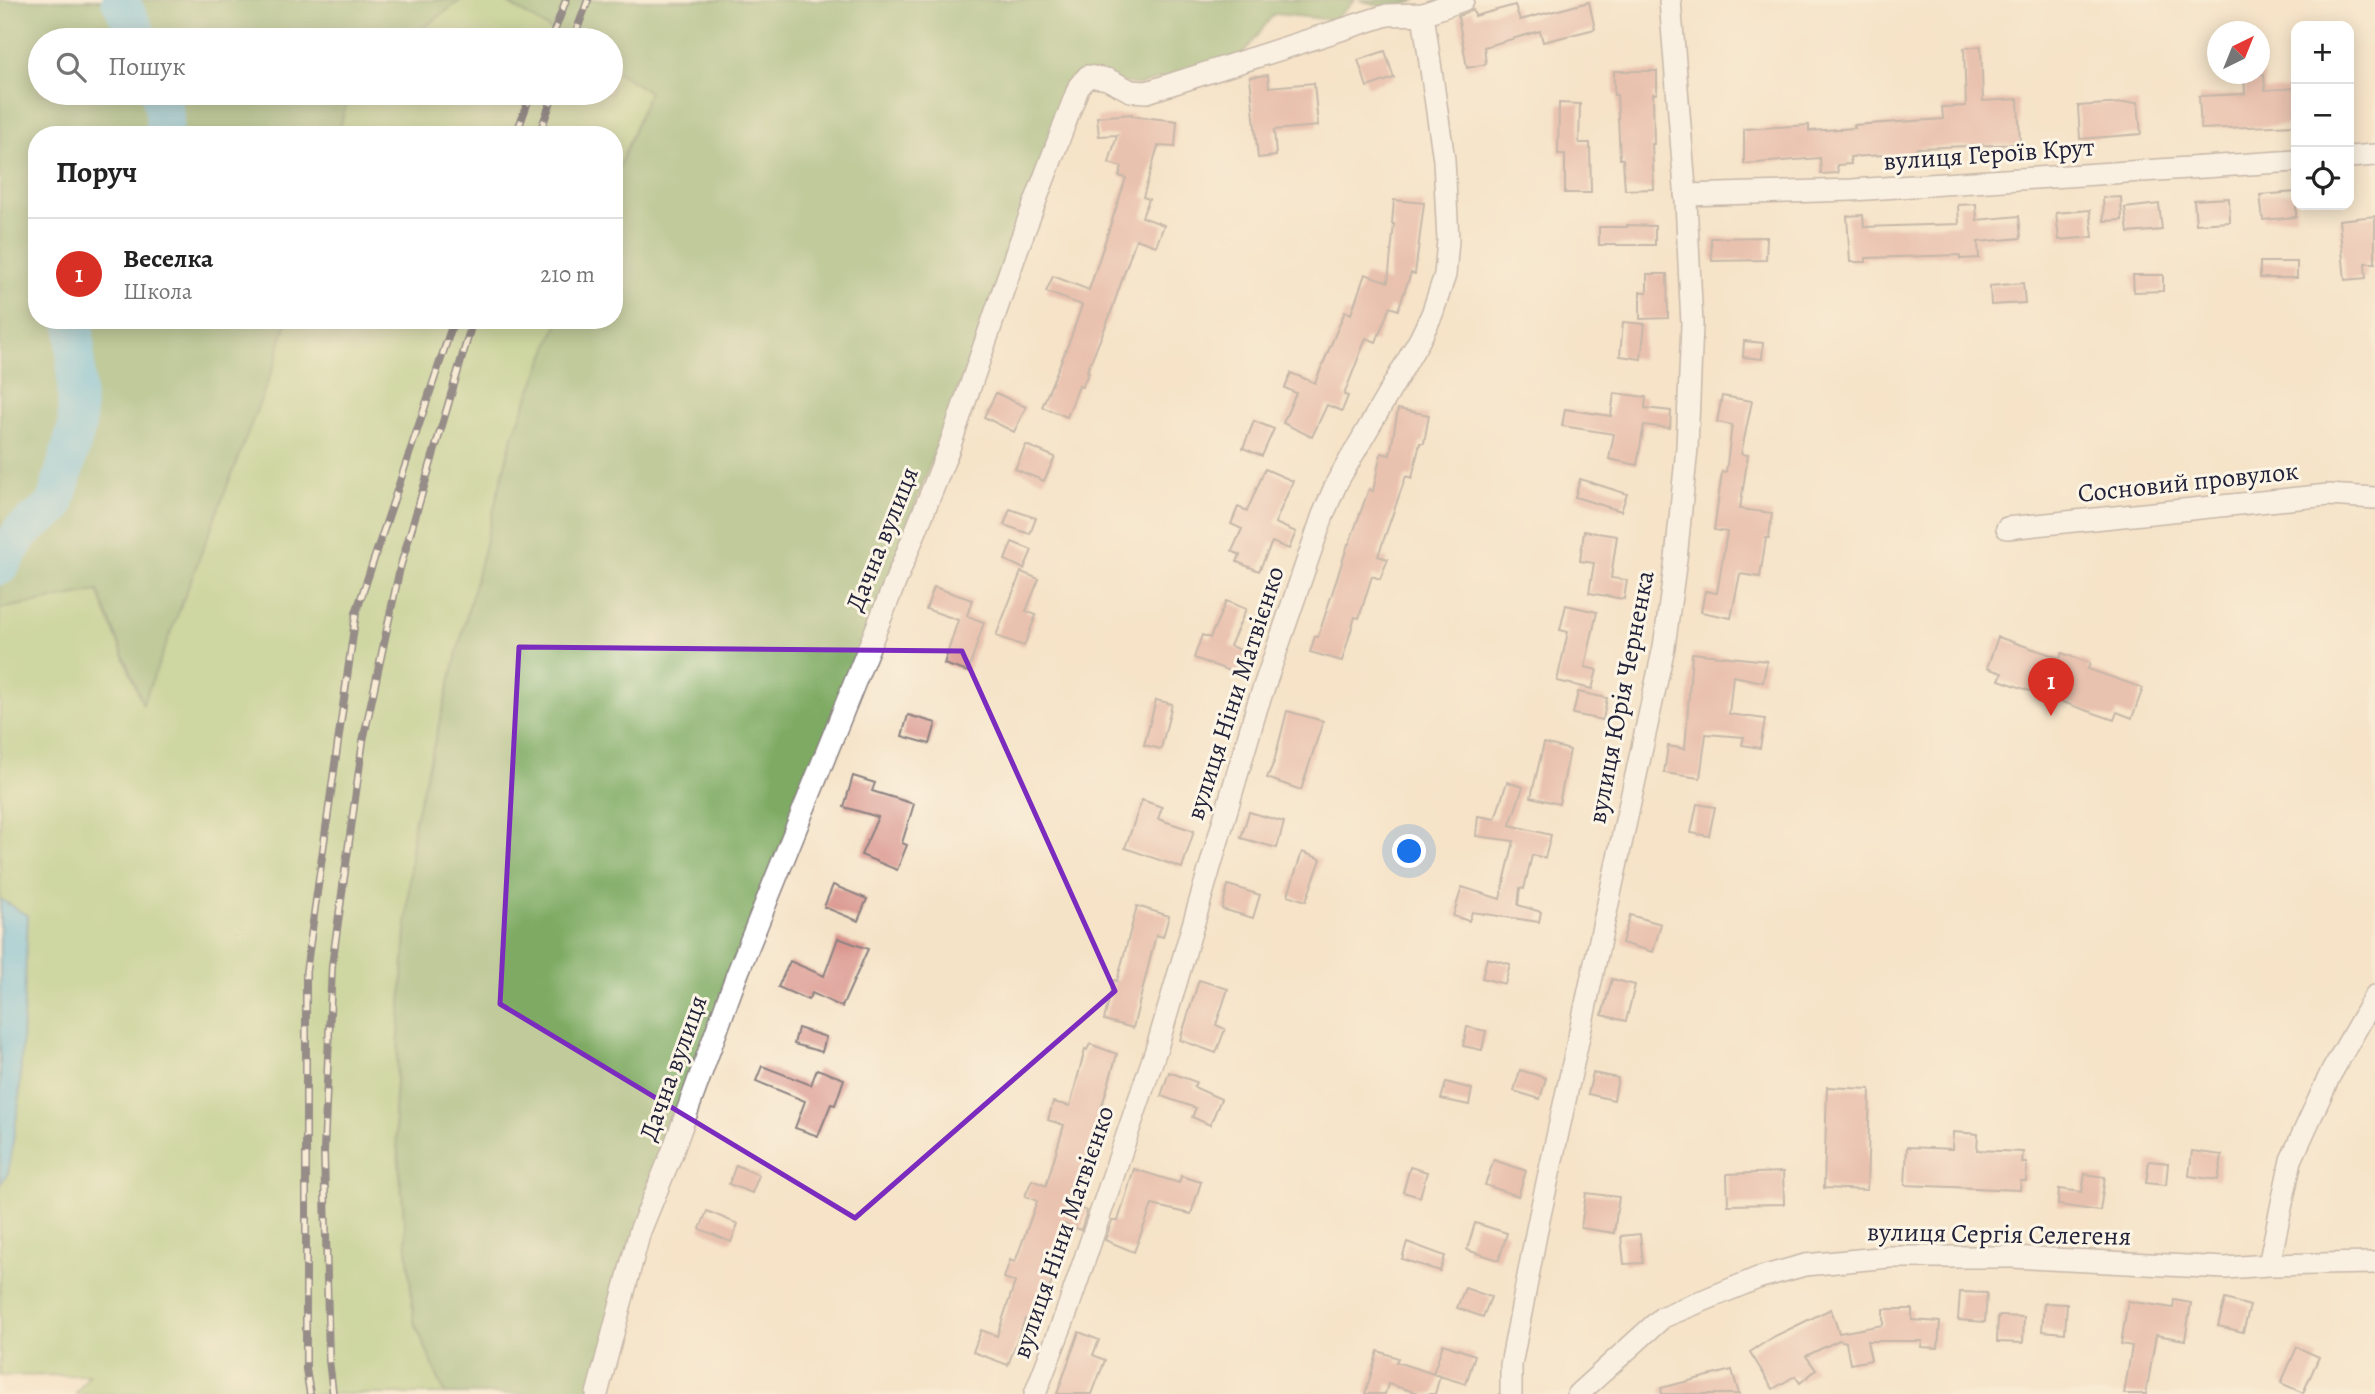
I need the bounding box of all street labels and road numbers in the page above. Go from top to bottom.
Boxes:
street label: вулиця Героїв Крут [1882,129,2096,179]
street label: Сосновий провулок [2076,453,2300,511]
street label: Дачна вулиця [837,462,927,616]
street label: вулиця Ніни Матвієнко [1177,562,1293,824]
street label: вулиця Юрія Черненка [1579,568,1663,826]
street label: Дачна вулиця [630,990,716,1146]
street label: вулиця Ніни Матвієнко [1003,1101,1123,1363]
street label: вулиця Сергія Селегеня [1867,1214,2131,1254]

